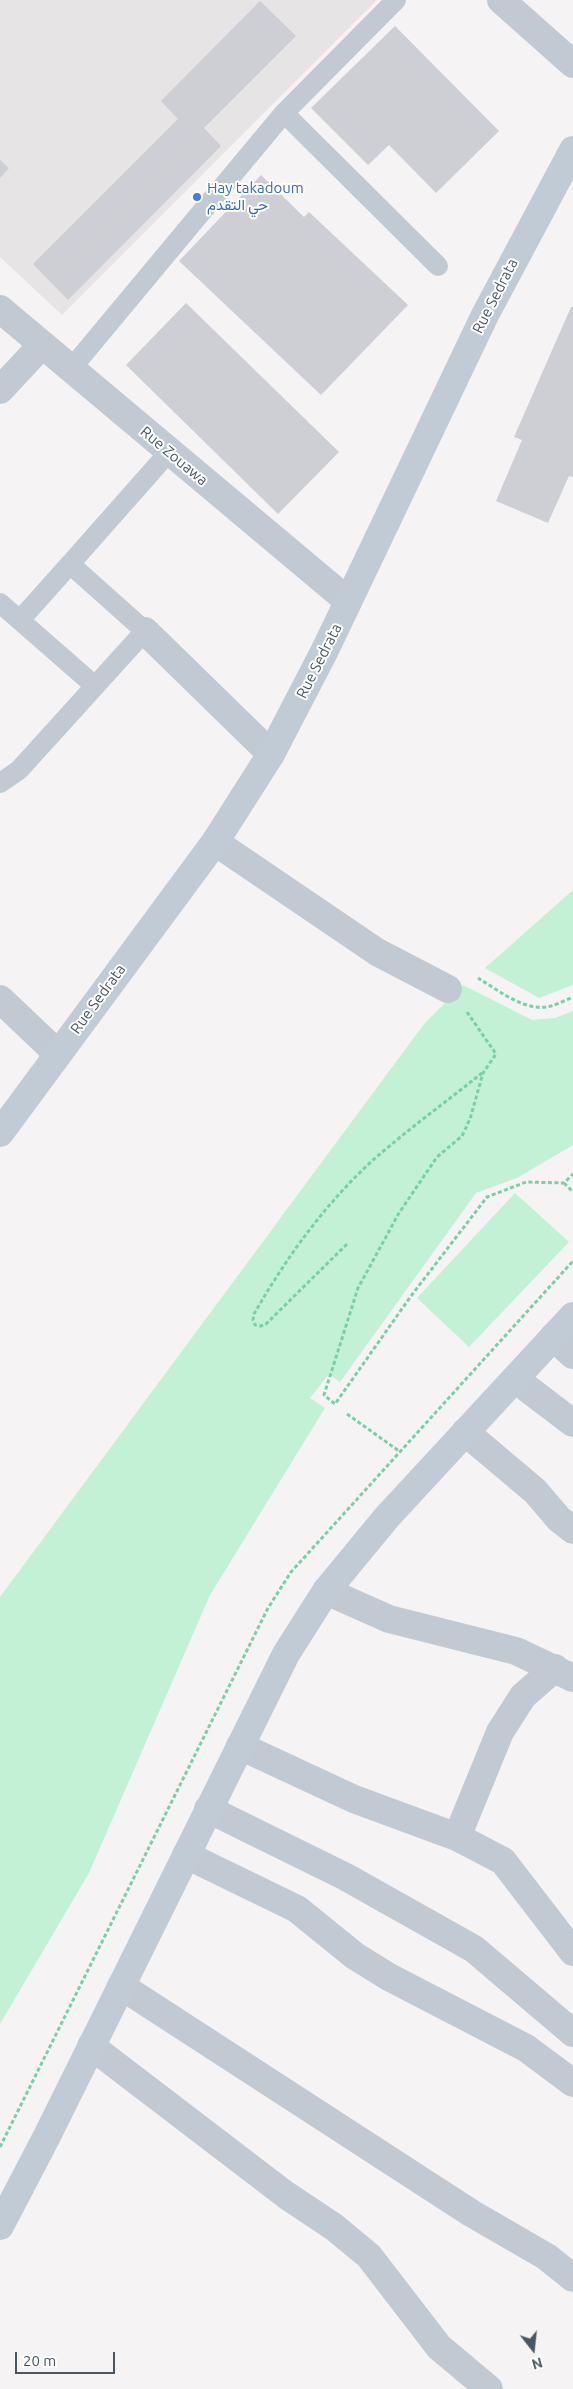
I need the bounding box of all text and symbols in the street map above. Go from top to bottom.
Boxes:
place label: Hay takadoum حي التقدم [207,179,304,214]
marker: Hay takadoum حي التقدم [191,191,203,203]
street label: Rue Sedrata [468,256,522,336]
street label: Rue Zouawa [137,423,211,489]
street label: Rue Sedrata [292,621,346,701]
street label: Rue Sedrata [67,961,129,1037]
north arrow [508,2324,558,2374]
scale bar [18,2342,118,2374]
text: 20 m [23,2352,56,2369]
text: N [530,2354,544,2373]

